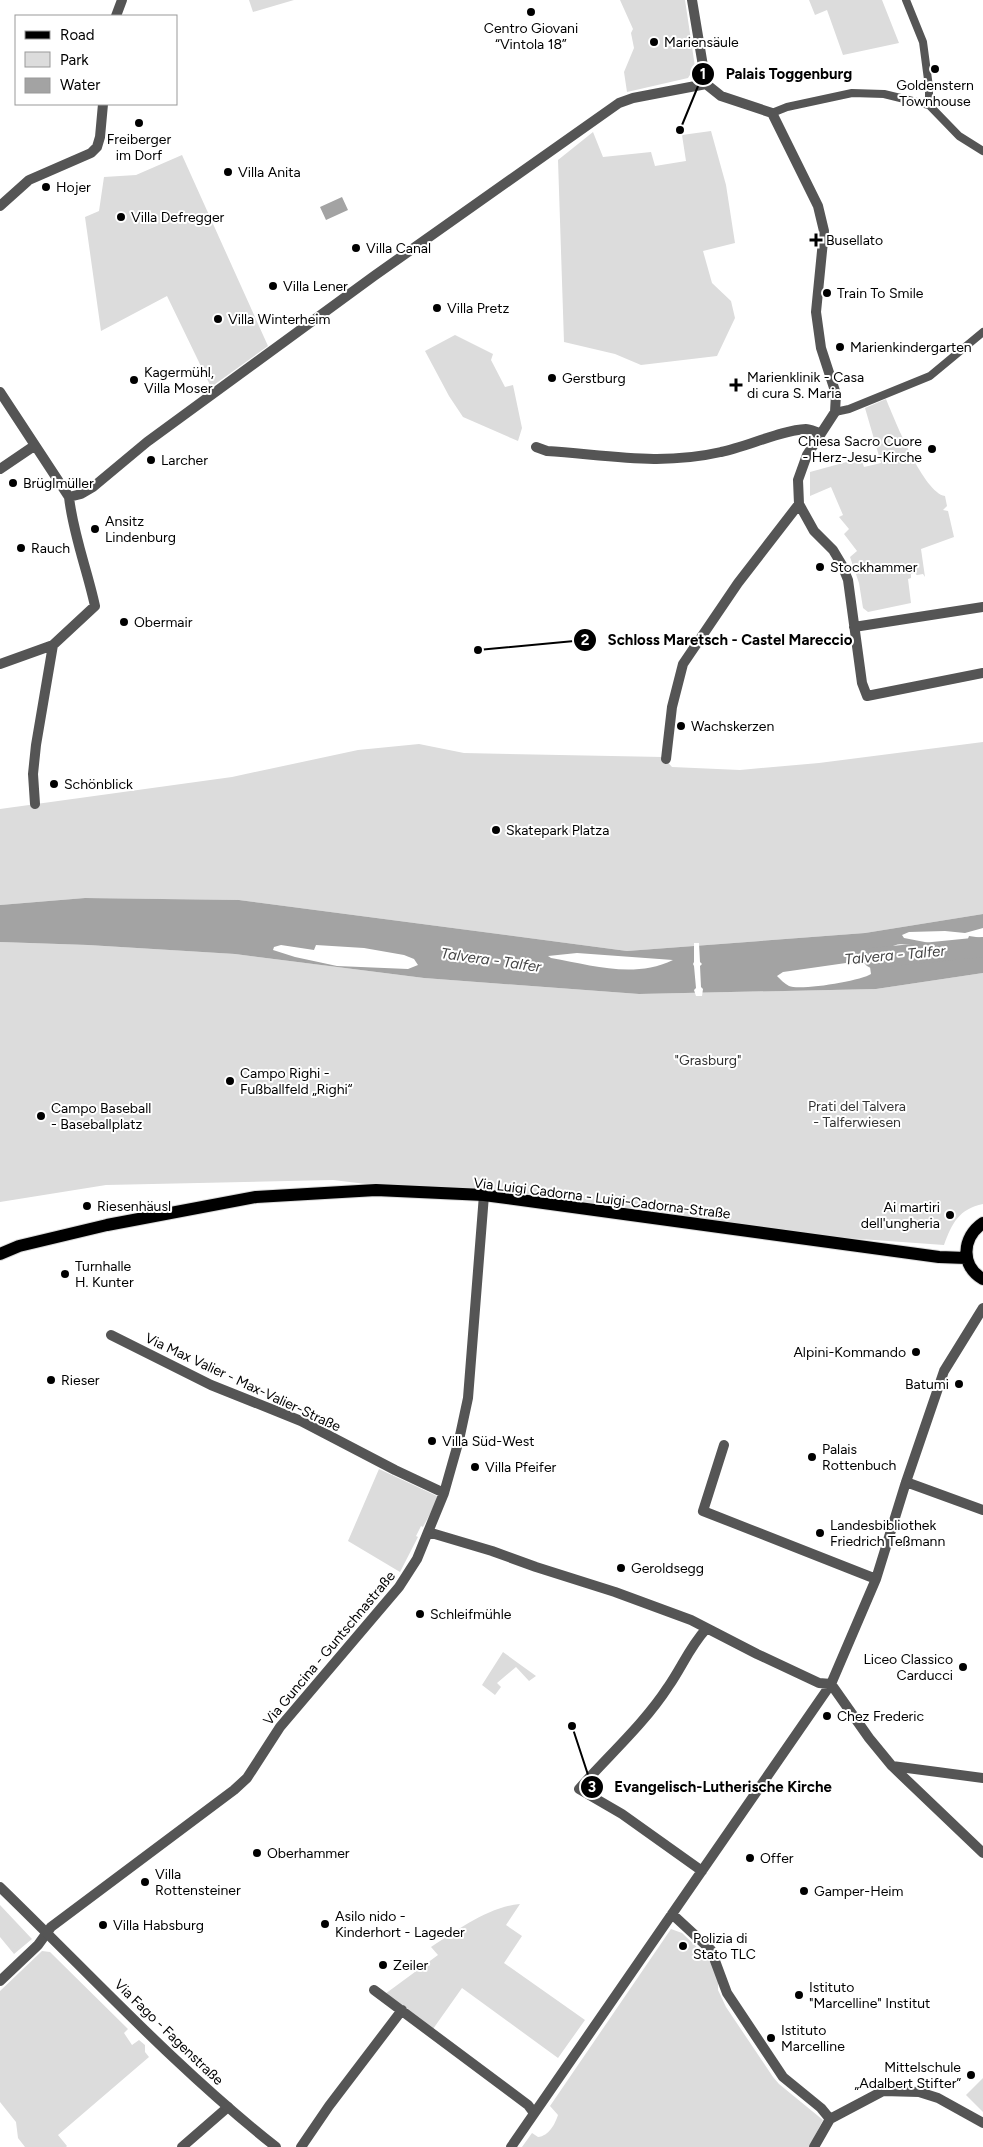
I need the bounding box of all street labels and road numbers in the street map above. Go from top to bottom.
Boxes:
street label: Via Luigi Cadorna - Luigi-Cadorna-Straße [472,1174,732,1223]
street label: Via Max Valier - Max-Valier-Straße [142,1330,344,1436]
street label: Via Guncina - Guntschnastraße [260,1568,399,1729]
street label: Via Fago - Fagenstraße [111,1976,227,2089]

